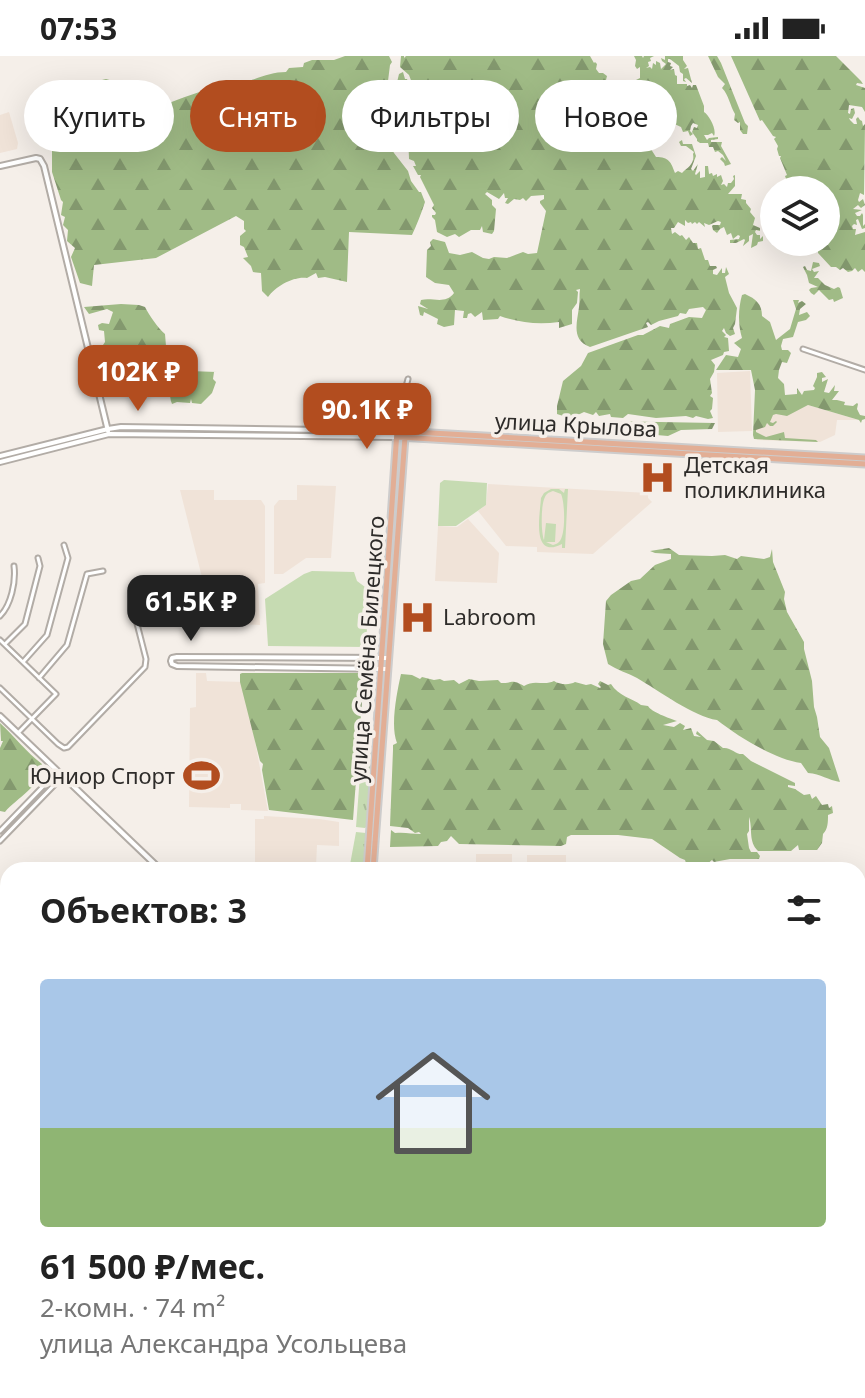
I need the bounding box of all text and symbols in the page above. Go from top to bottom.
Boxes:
text: 07:53 [40,8,117,49]
chip: Купить [24,80,174,152]
chip: Снять [190,80,326,152]
chip: Фильтры [342,80,519,152]
chip: Новое [535,80,677,152]
map controls [760,176,840,256]
button: layers [760,176,840,256]
pin: 102K ₽ [73,345,203,413]
text: 102K ₽ [96,353,180,389]
pin: 90.1K ₽ [293,383,441,451]
text: 90.1K ₽ [321,391,413,427]
street label: улица Крылова [494,405,658,443]
place label: Детская поликлиника [684,449,826,504]
hospital icon: Детская поликлиника [639,459,677,497]
street label: улица Семёна Билецкого [342,515,390,783]
pin: 61.5K ₽ [117,575,265,643]
text: 61.5K ₽ [145,583,237,619]
hospital icon: Labroom [398,598,436,636]
place label: Labroom [443,601,536,631]
sports icon: Юниор Спорт [182,757,220,795]
place label: Юниор Спорт [30,760,175,790]
text: Объектов: 3 [40,887,247,933]
icon: filters [782,888,826,932]
icon: home [361,1031,505,1175]
text: 61 500 ₽/мес. [40,1243,265,1289]
text: 2-комн. · 74 m² [40,1289,225,1325]
text: улица Александра Усольцева [40,1325,407,1361]

